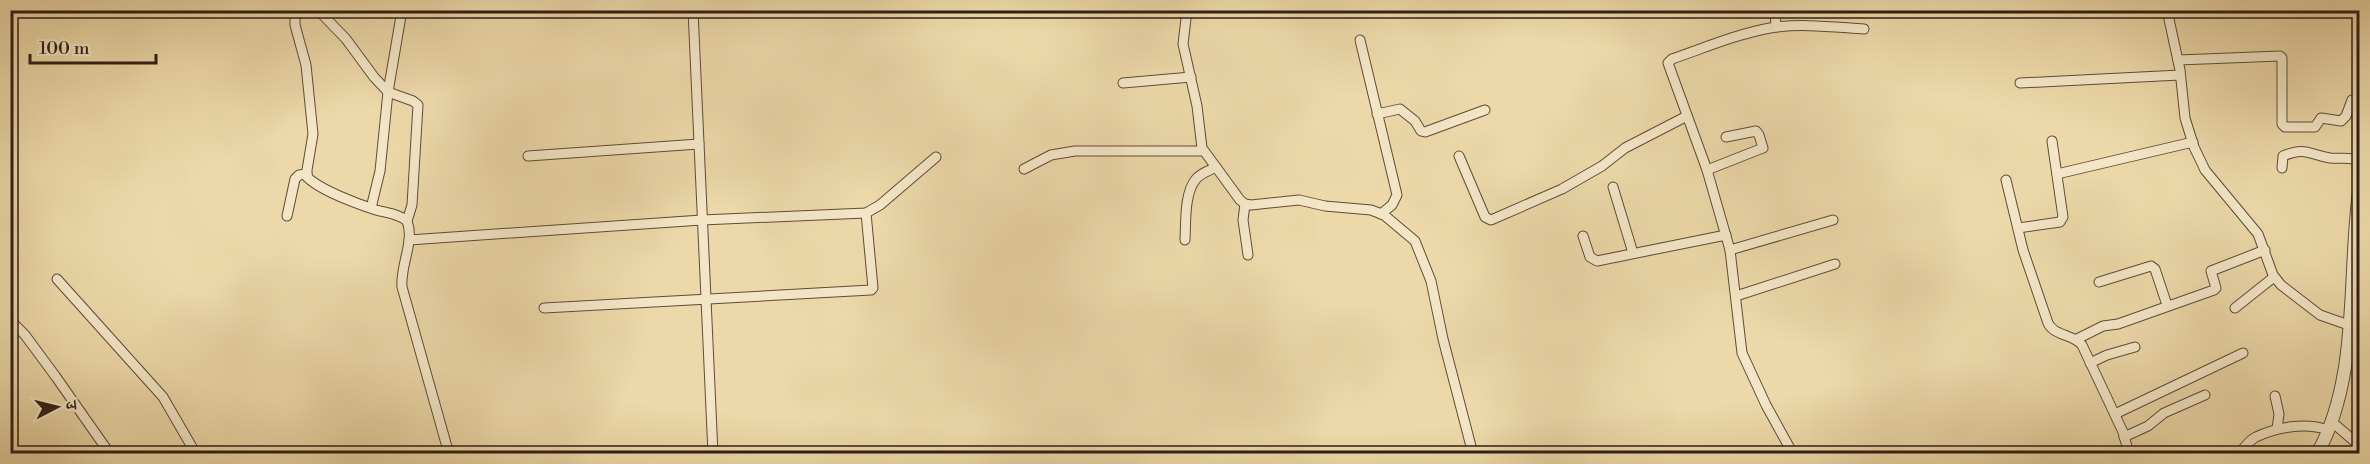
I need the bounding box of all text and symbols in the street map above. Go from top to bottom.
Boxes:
scale bar [30,27,156,65]
text: 100 m [39,37,90,60]
north arrow [27,377,87,437]
text: उ [60,399,82,412]

